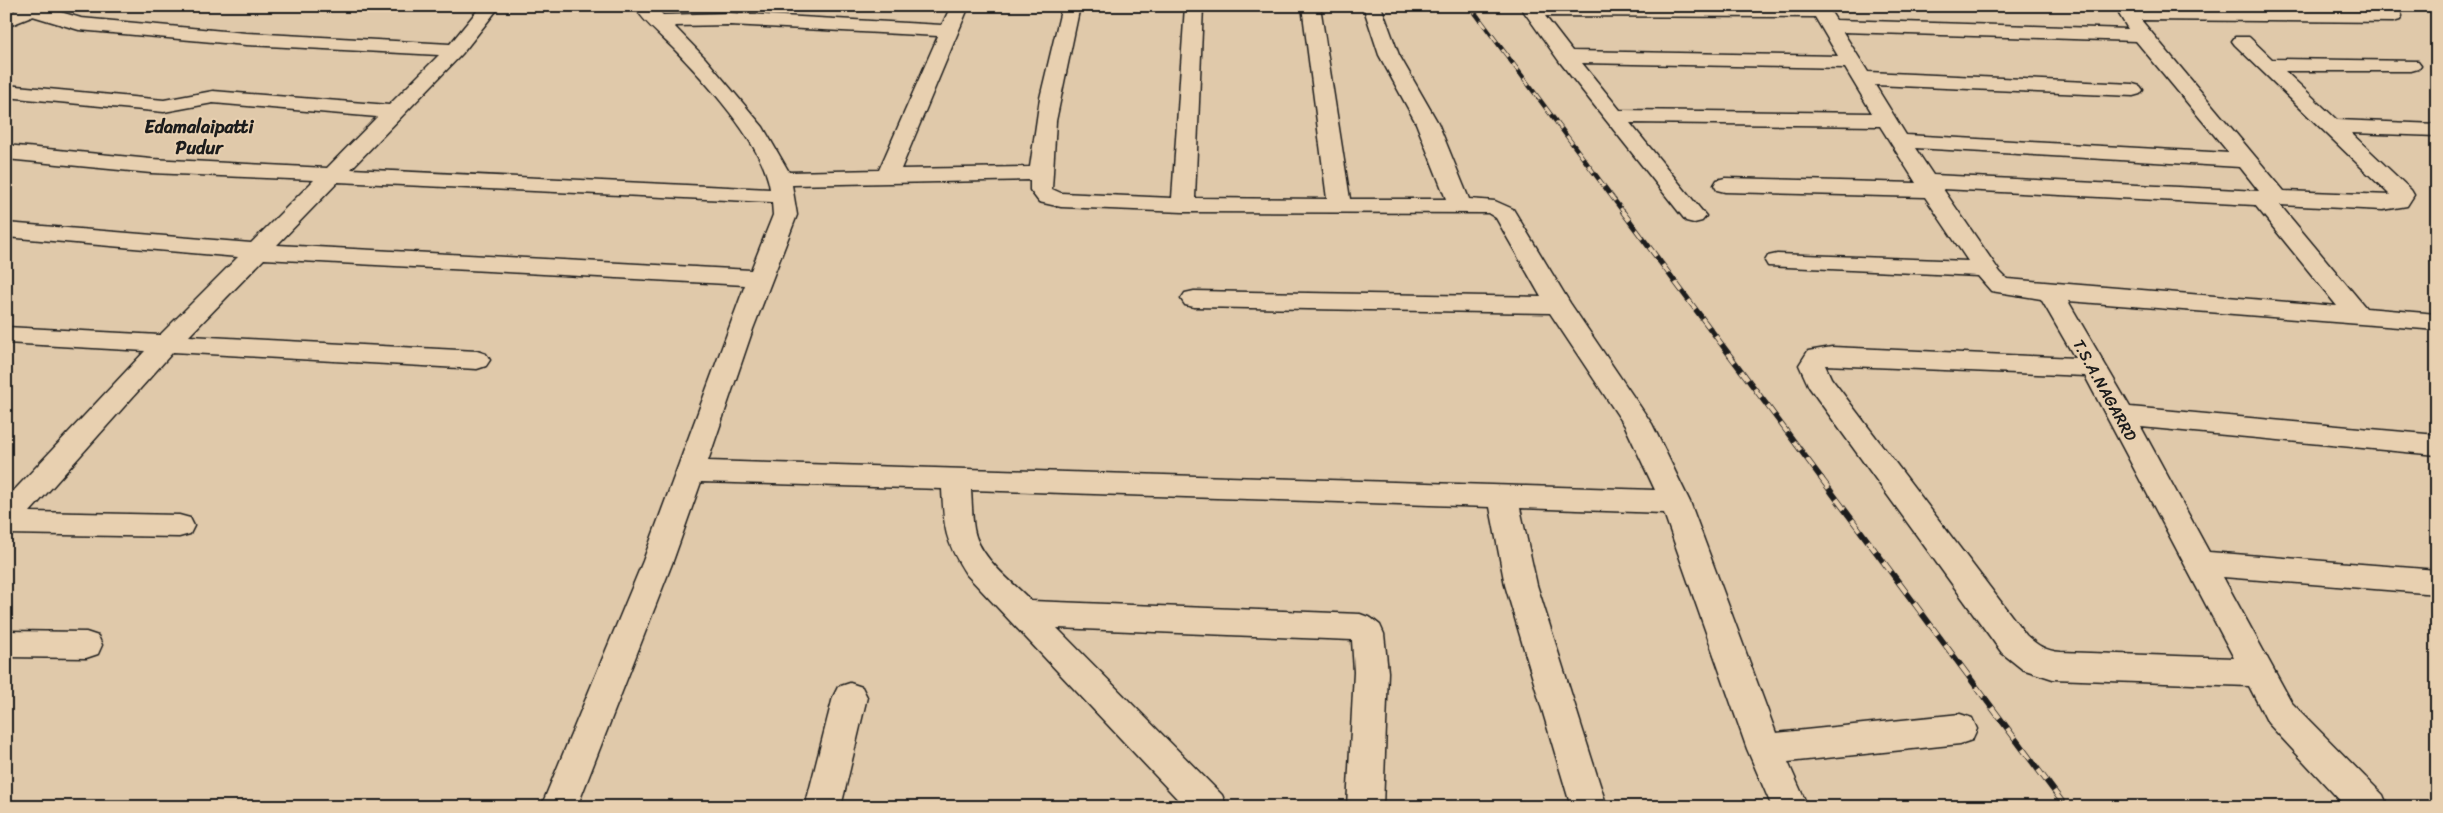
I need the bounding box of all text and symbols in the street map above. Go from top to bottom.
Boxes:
district label: Edamalaipatti Pudur [145,111,254,164]
street label: T.S.A.NAGARRD [2065,333,2145,447]

